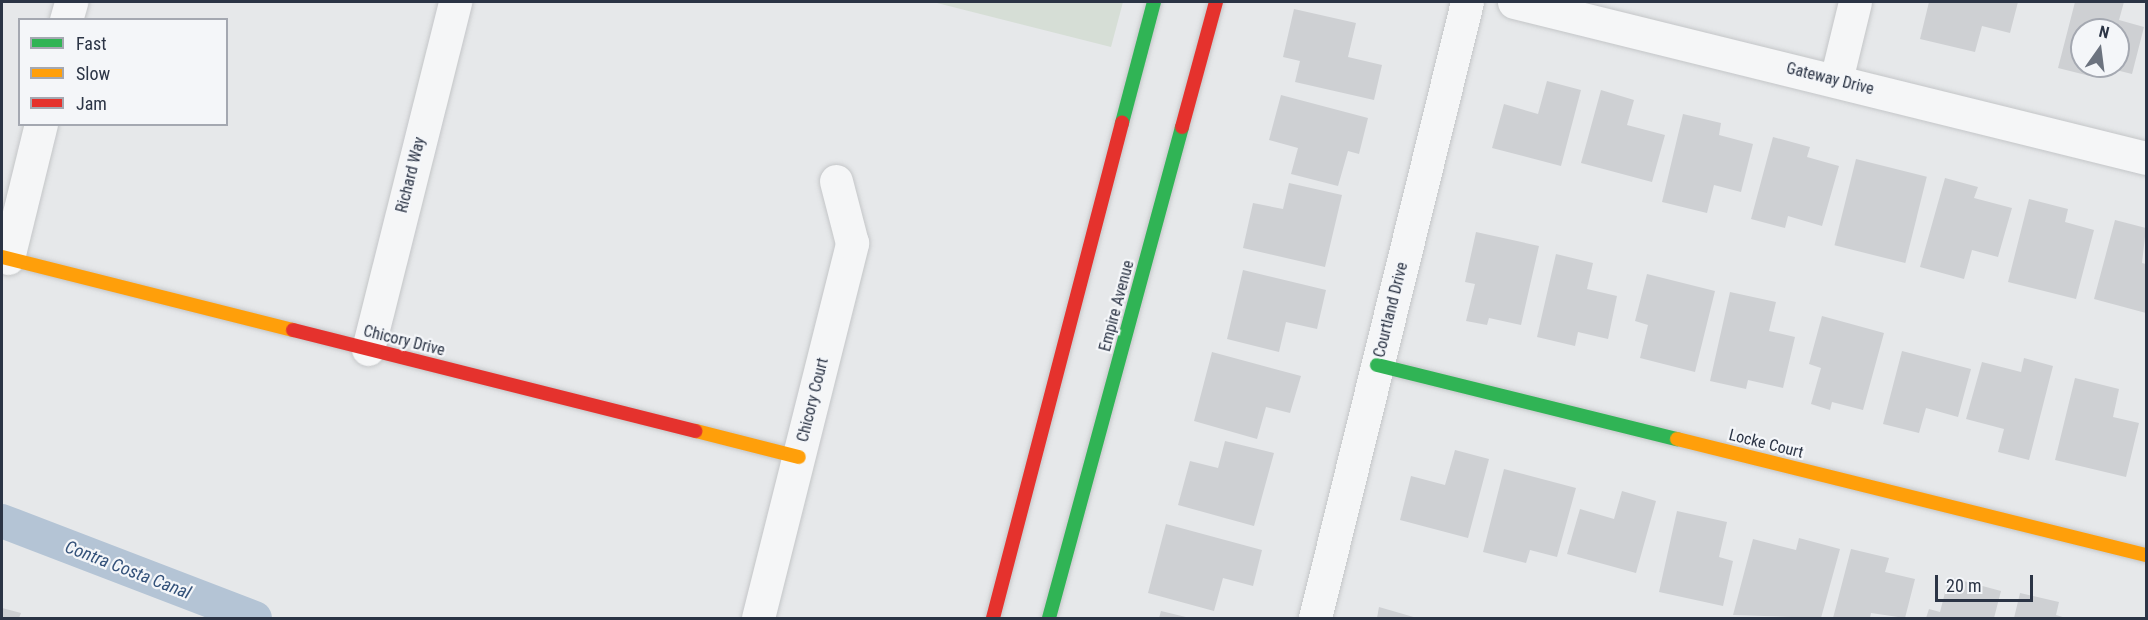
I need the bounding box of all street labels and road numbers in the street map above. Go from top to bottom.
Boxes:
street label: Gateway Drive [1784,59,1876,99]
street label: Richard Way [392,135,430,215]
street label: Empire Avenue [1096,258,1138,354]
street label: Courtland Drive [1370,260,1412,360]
street label: Chicory Drive [361,322,447,360]
street label: Chicory Court [793,356,833,444]
street label: Locke Court [1727,425,1805,463]

